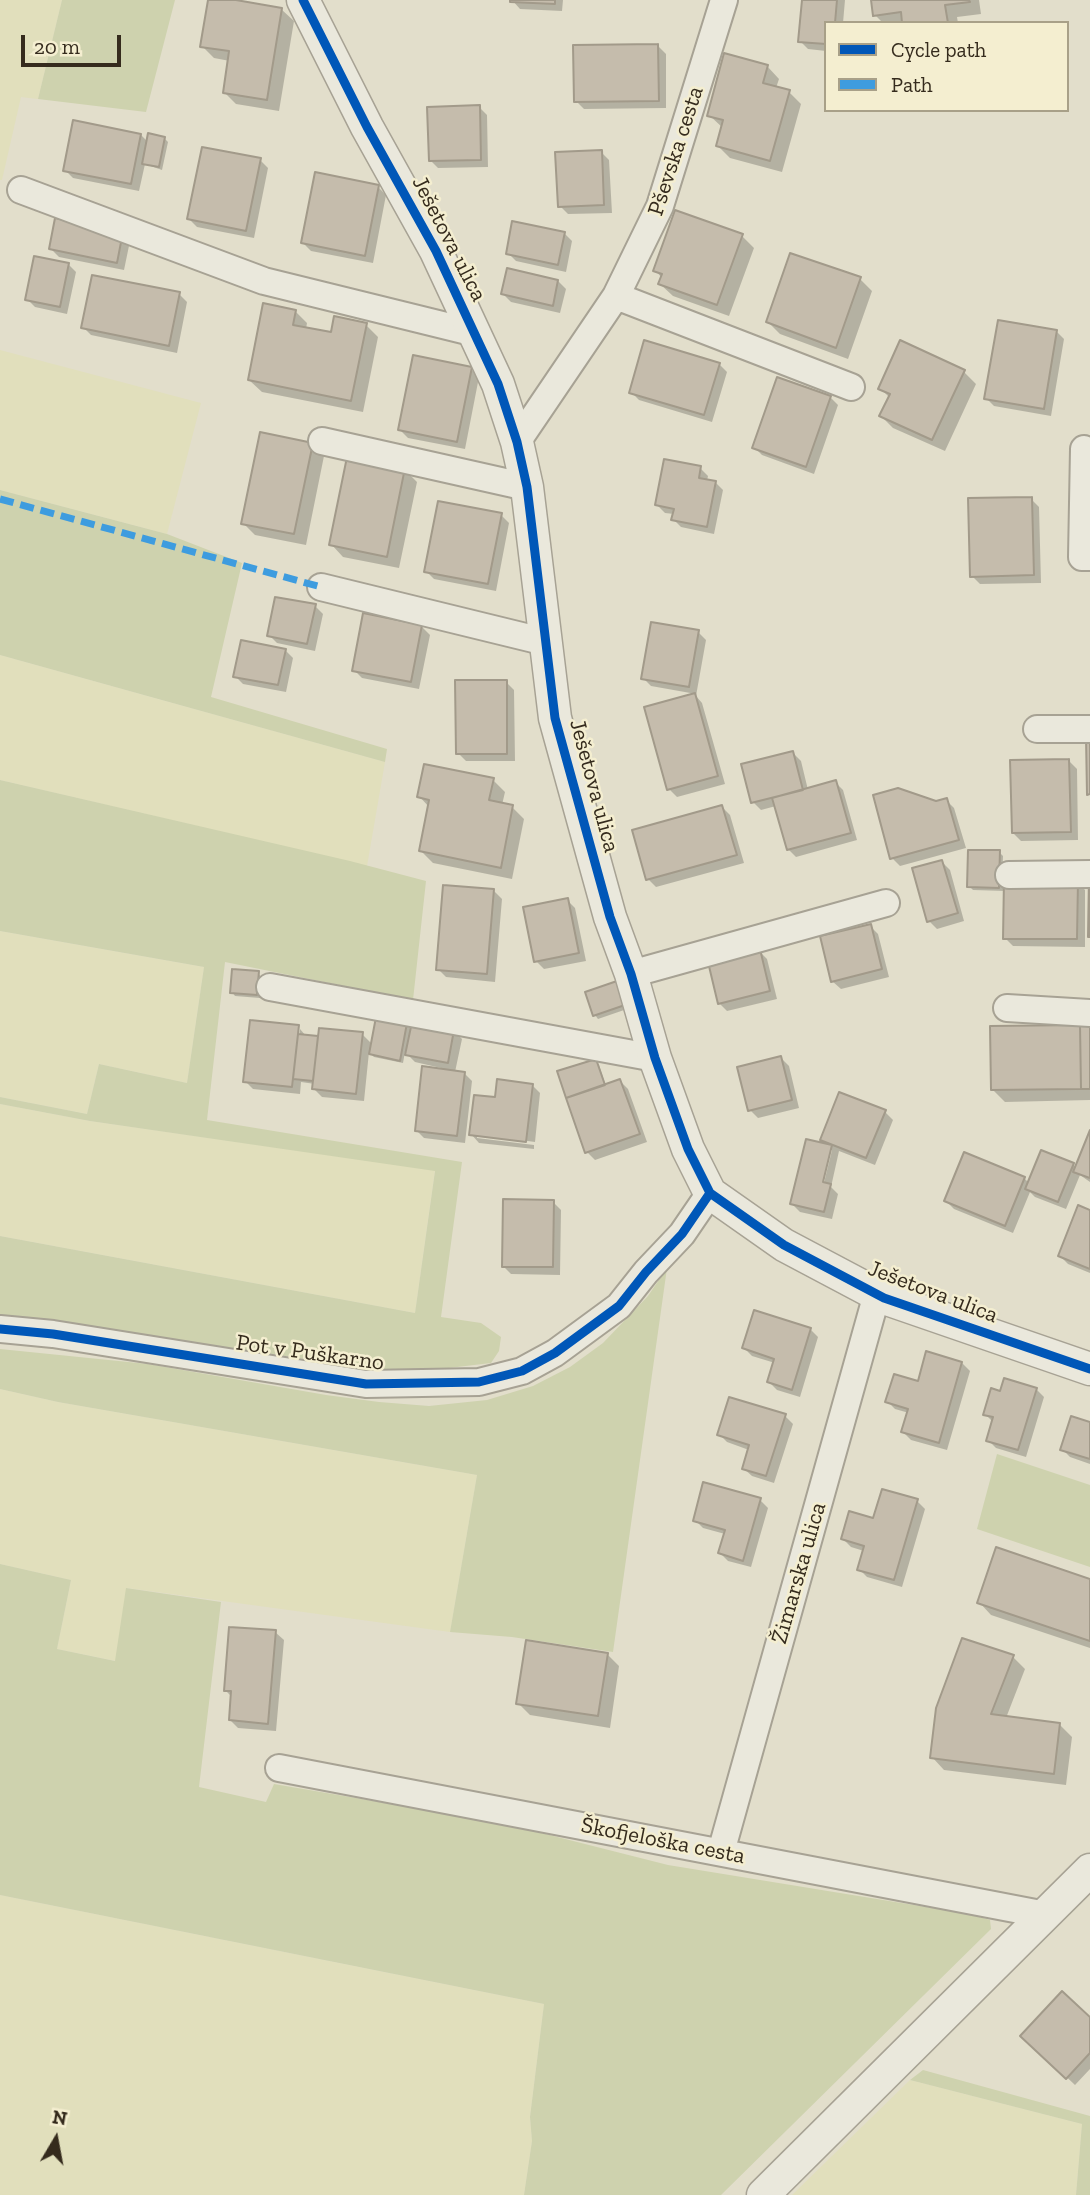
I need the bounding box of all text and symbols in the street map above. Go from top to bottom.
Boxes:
scale bar [24,21,124,65]
legend [824,21,1069,112]
text: 20 m [34,34,80,59]
text: Cycle path [891,37,986,62]
text: Path [891,72,933,97]
street label: Pševska cesta [642,83,710,219]
street label: Ješetova ulica [406,172,492,306]
street label: Ješetova ulica [563,716,625,856]
street label: Ješetova ulica [864,1255,1002,1329]
street label: Pot v Puškarno [234,1329,386,1377]
street label: Žimarska ulica [766,1499,832,1647]
street label: Škofjeloška cesta [579,1812,747,1870]
north arrow [21,2104,91,2174]
text: N [51,2105,69,2130]

